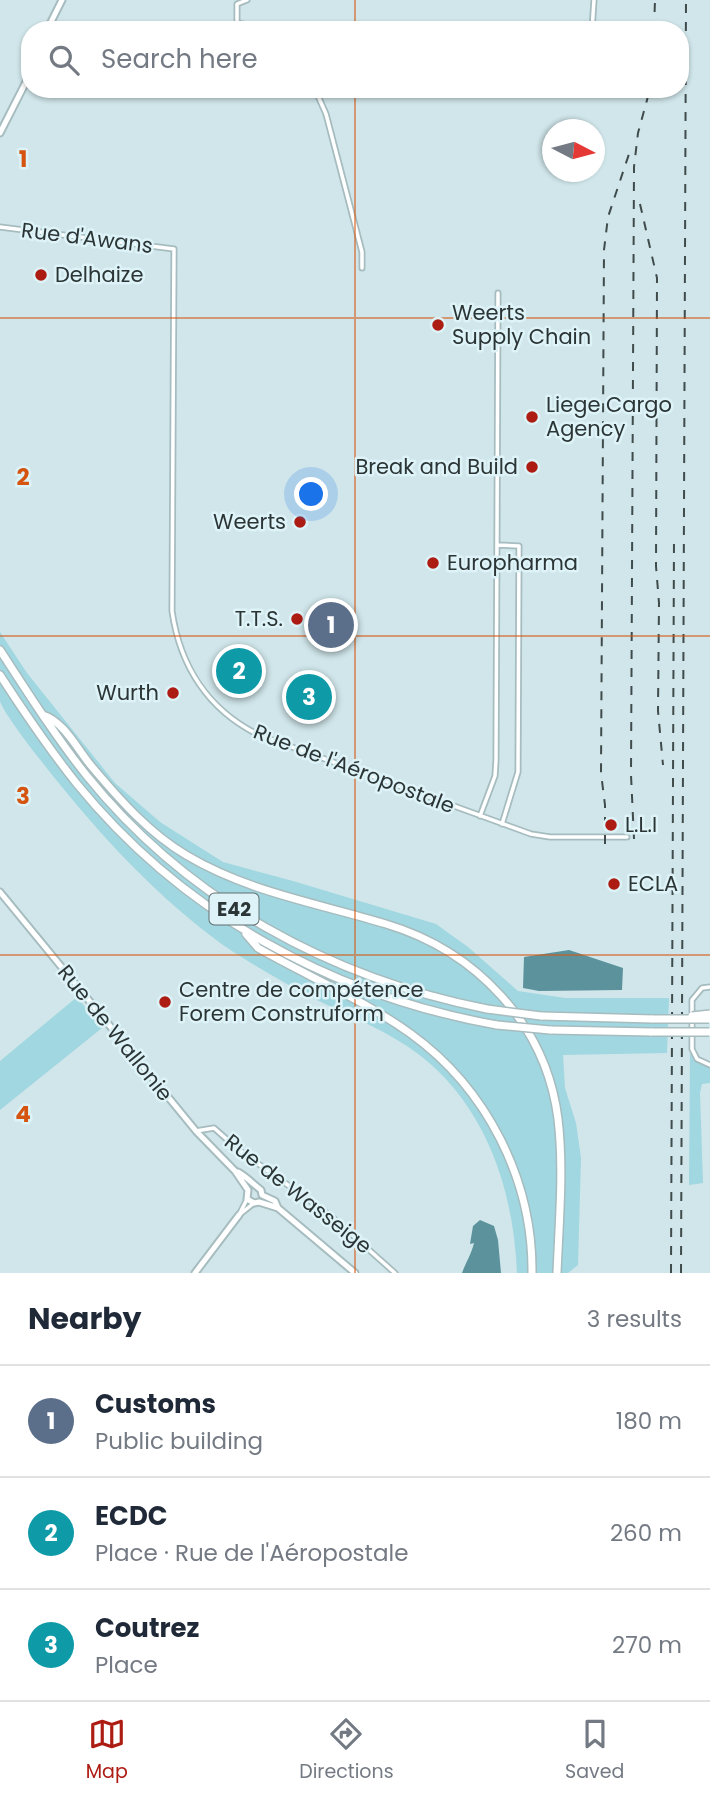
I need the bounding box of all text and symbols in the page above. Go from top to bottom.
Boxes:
search box [21,21,689,98]
icon: search [45,41,83,79]
text: Search here [101,41,258,77]
north arrow [542,119,605,182]
text: 1 [19,143,27,175]
street label: Rue d'Awans [20,215,155,260]
place label: Delhaize [55,260,143,289]
marker: Delhaize [33,267,49,283]
place label: Weerts Supply Chain [452,298,591,351]
marker: Weerts Supply Chain [430,317,446,333]
place label: Liege Cargo Agency [546,390,672,443]
marker: Liege Cargo Agency [524,409,540,425]
place label: Break and Build [355,452,518,481]
marker: Break and Build [524,459,540,475]
text: 2 [16,461,30,493]
your location [294,477,328,511]
place label: Weerts [213,507,286,536]
marker: Weerts [292,514,308,530]
place label: Europharma [447,548,578,577]
marker: Europharma [425,555,441,571]
pin: 1 [308,599,354,651]
place label: T.T.S. [235,604,283,633]
marker: T.T.S. [289,611,305,627]
pin: 2 [216,645,262,697]
pin: 3 [286,671,332,723]
place label: Wurth [96,678,159,707]
marker: Wurth [165,685,181,701]
street label: Rue de l'Aéropostale [249,717,459,820]
text: 3 [16,780,30,812]
place label: L.L.I [625,810,657,839]
marker: L.L.I [603,817,619,833]
place label: ECLA [628,869,678,898]
marker: ECLA [606,876,622,892]
road number: E42 [210,894,258,925]
street label: Rue de Wallonie [51,958,179,1107]
place label: Centre de compétence Forem Construform [179,975,424,1028]
marker: Centre de compétence Forem Construform [157,994,173,1010]
text: 4 [15,1098,31,1130]
street label: Rue de Wasseige [219,1127,378,1260]
text: Nearby [28,1297,142,1340]
text: 3 results [587,1303,682,1335]
text: Customs [95,1386,216,1422]
text: 1 [47,1405,55,1437]
text: 180 m [616,1405,682,1437]
text: Public building [95,1425,263,1457]
text: ECDC [95,1498,168,1534]
text: 2 [44,1517,58,1549]
text: 260 m [610,1517,682,1549]
text: Place · Rue de l'Aéropostale [95,1537,408,1569]
text: Coutrez [95,1610,200,1646]
text: 3 [44,1629,58,1661]
text: 270 m [612,1629,682,1661]
text: Place [95,1649,158,1681]
tab: Map [86,1715,128,1786]
tab: Directions [299,1715,394,1786]
tab: Saved [565,1715,624,1786]

